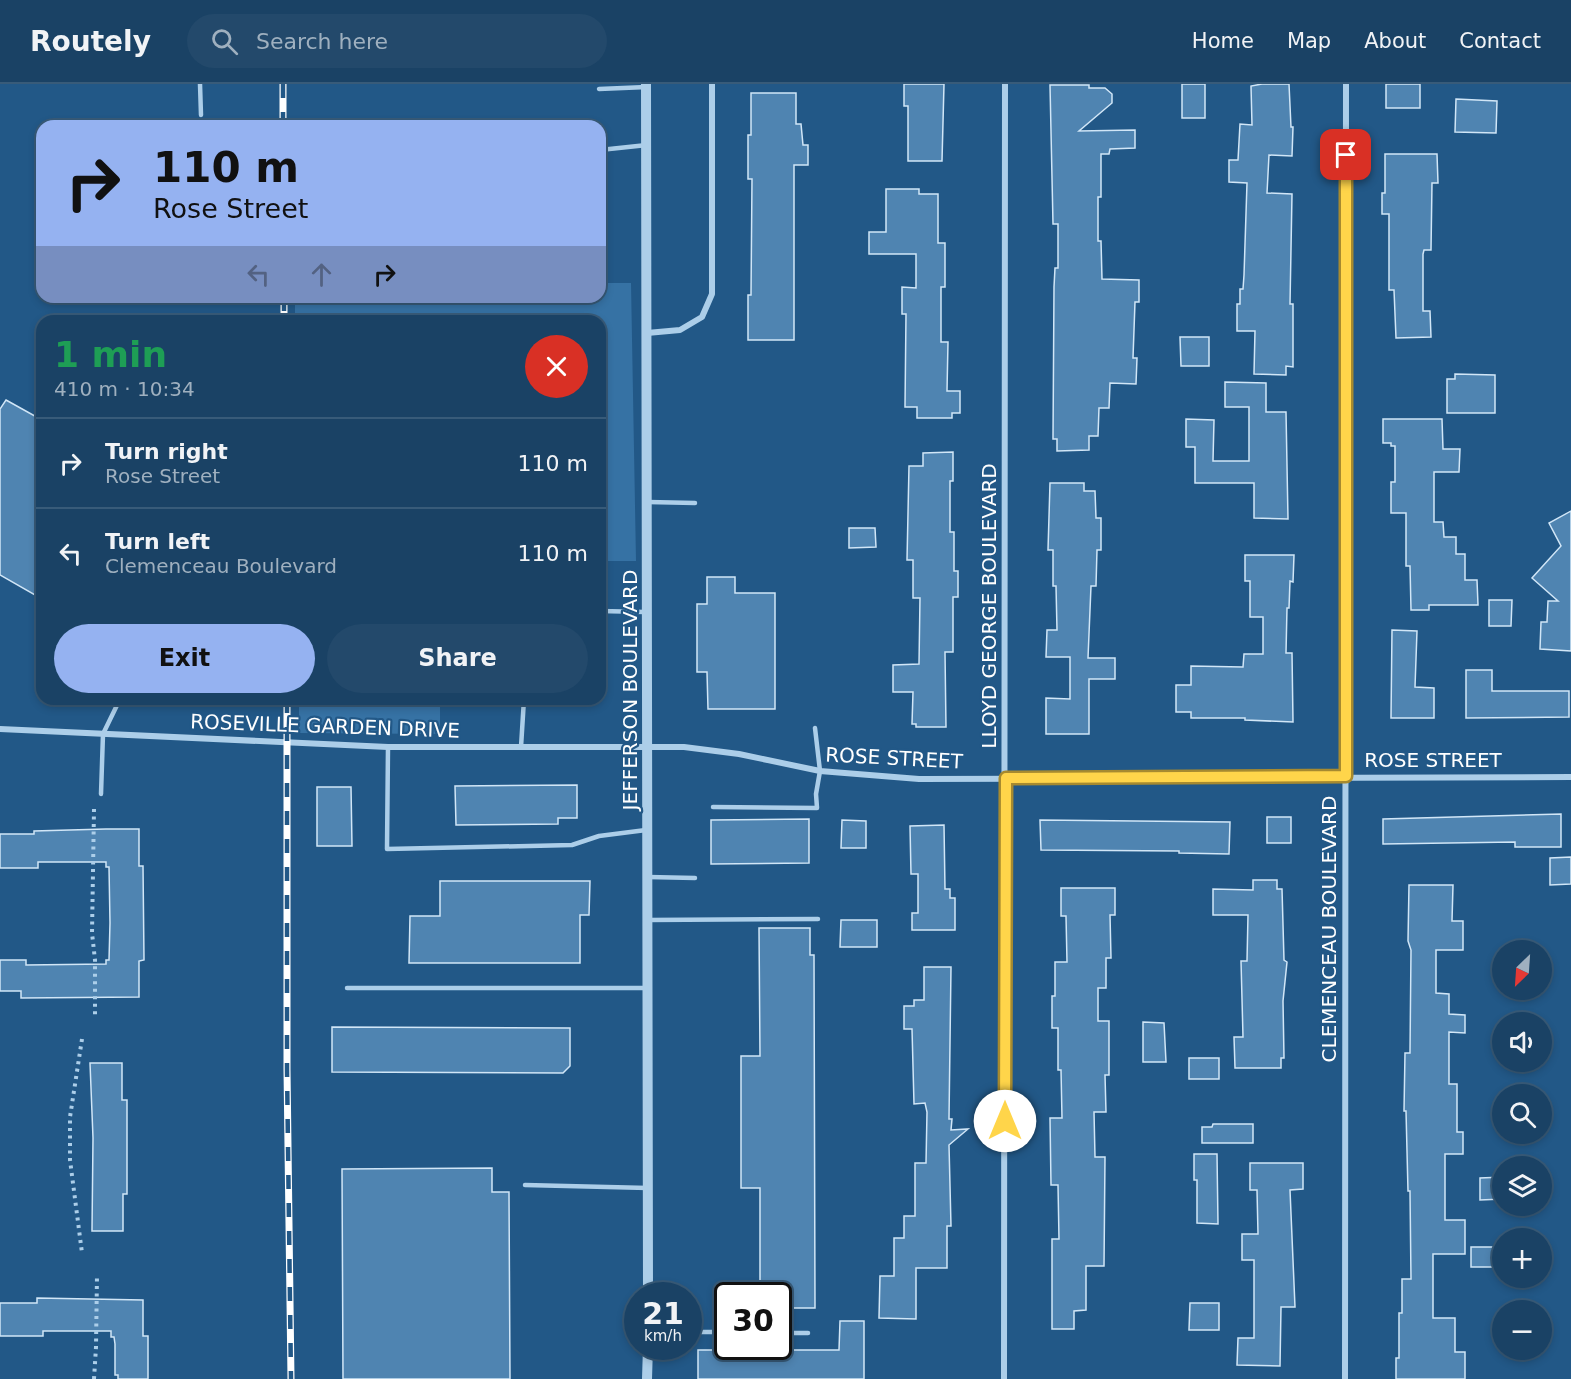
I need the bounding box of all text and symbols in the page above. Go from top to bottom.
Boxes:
search box [187,14,607,68]
text: Routely [30,25,151,58]
icon: search [208,25,241,58]
text: Search here [256,29,388,54]
text: Home [1192,29,1254,53]
text: Map [1287,29,1331,53]
text: About [1364,29,1426,53]
text: Contact [1459,29,1541,53]
pin [1320,129,1371,180]
icon: arrive [1329,138,1362,171]
text: 110 m [153,143,299,192]
icon: right [54,144,132,222]
text: Rose Street [153,193,308,224]
icon: left [242,258,275,291]
icon: ahead [305,258,338,291]
icon: right [368,258,401,291]
text: 1 min [54,334,167,375]
button: close [525,335,588,398]
text: 410 m · 10:34 [54,377,195,401]
text: Turn right [105,439,228,464]
icon: right [54,447,87,480]
text: 110 m [518,451,588,476]
street label: LLOYD GEORGE BOULEVARD [977,463,1001,749]
text: Rose Street [105,464,220,488]
text: Turn left [105,529,210,554]
icon: left [54,537,87,570]
text: 110 m [518,541,588,566]
text: Clemenceau Boulevard [105,554,337,578]
street label: JEFFERSON BOULEVARD [618,570,642,812]
button: Exit [54,624,315,693]
button: Share [327,624,588,693]
street label: ROSEVILLE GARDEN DRIVE [190,709,460,743]
street label: ROSE STREET [825,742,964,774]
street label: ROSE STREET [1364,748,1503,772]
street label: CLEMENCEAU BOULEVARD [1317,796,1341,1062]
north arrow [1492,940,1552,1000]
map controls [1492,940,1552,1360]
button: sound [1492,1012,1552,1072]
button: search [1492,1084,1552,1144]
position arrow [973,1089,1037,1153]
button: layers [1492,1156,1552,1216]
button: + [1492,1228,1552,1288]
speed limit sign: 30 [714,1282,792,1360]
text: 21 [642,1296,684,1331]
button: − [1492,1300,1552,1360]
text: km/h [644,1327,682,1345]

